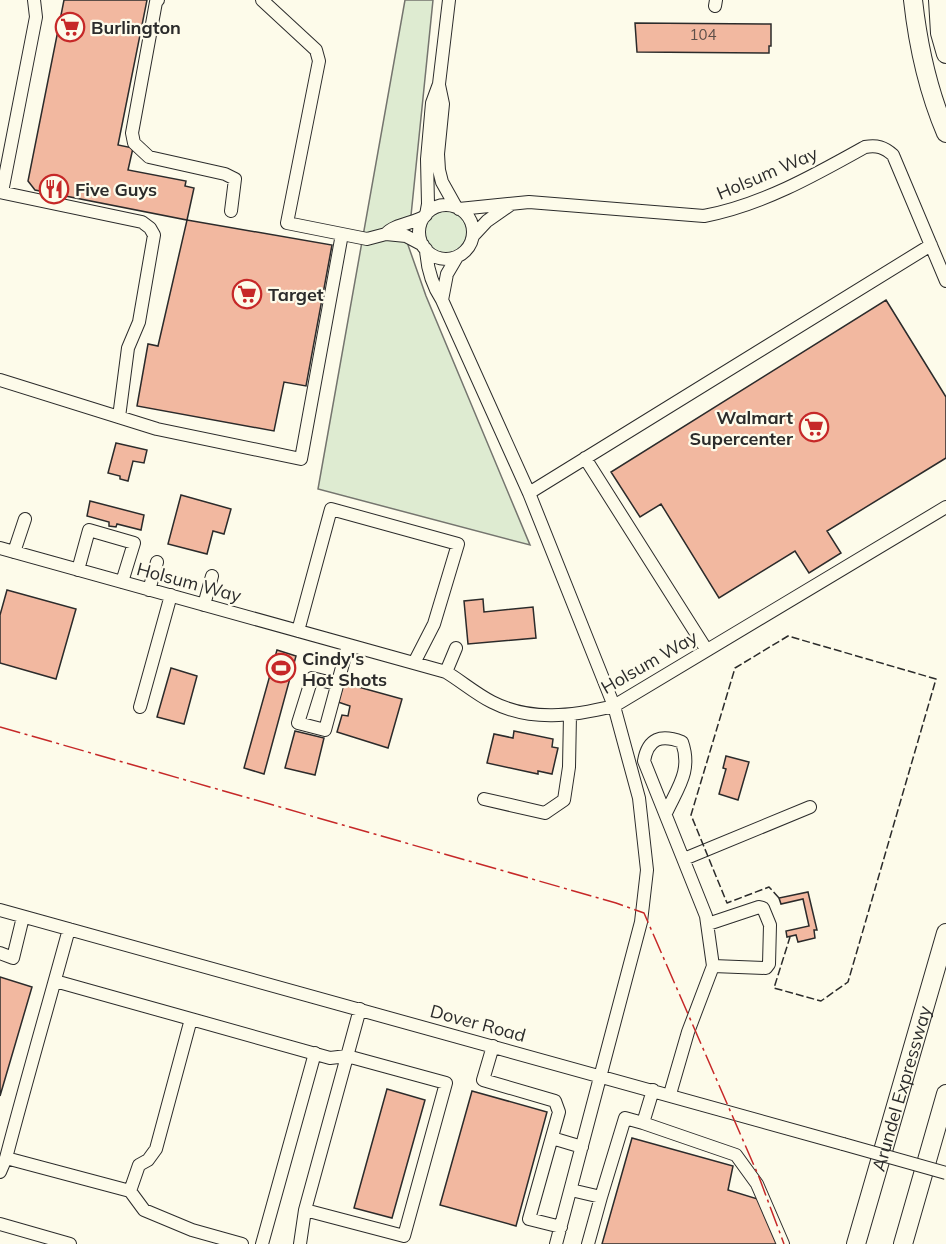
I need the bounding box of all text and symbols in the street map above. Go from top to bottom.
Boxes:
supermarket icon: Burlington [54,11,86,43]
place label: Burlington [91,16,181,39]
house number: 104 [689,25,717,44]
street label: Holsum Way [713,141,821,205]
restaurant icon: Five Guys [38,173,70,205]
place label: Five Guys [75,178,157,201]
supermarket icon: Target [231,278,263,310]
place label: Target [268,283,324,306]
place label: Walmart Supercenter [689,406,794,450]
supermarket icon: Walmart Supercenter [798,411,830,443]
street label: Holsum Way [134,557,244,607]
street label: Holsum Way [597,625,702,699]
place label: Cindy's Hot Shots [302,647,387,691]
sports icon: Cindy's Hot Shots [265,652,297,684]
street label: Dover Road [428,999,528,1047]
street label: Arundel Expressway [866,1003,936,1174]

